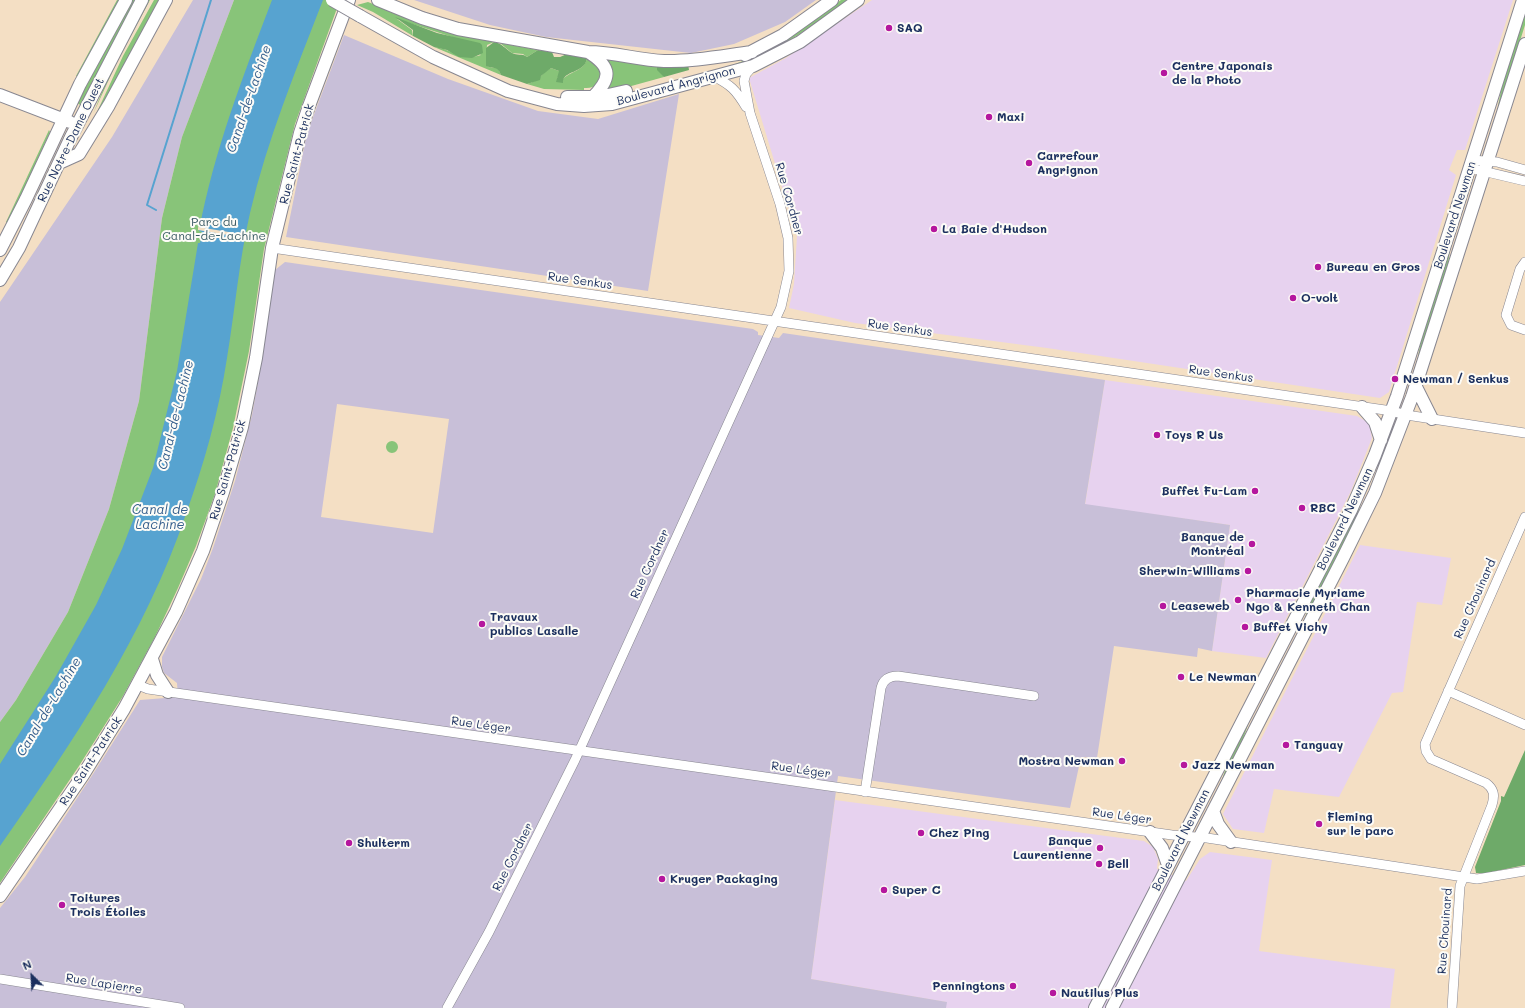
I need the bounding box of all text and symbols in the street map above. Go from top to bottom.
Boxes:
place label: SAQ [897,21,923,35]
marker: SAQ [884,23,894,33]
water label: Canal-de-Lachine [223,43,275,155]
place label: Centre Japonais de la Photo [1172,59,1272,87]
street label: Boulevard Angrignon [615,63,737,109]
marker: Centre Japonais de la Photo [1159,68,1169,78]
street label: Rue Notre-Dame Ouest [35,76,107,204]
street label: Rue Saint-Patrick [277,102,317,206]
place label: Maxi [997,110,1024,124]
marker: Maxi [984,112,994,122]
place label: Carrefour Angrignon [1037,149,1098,177]
marker: Carrefour Angrignon [1024,158,1034,168]
street label: Boulevard Newman [1431,159,1479,271]
street label: Rue Cordner [772,161,806,237]
park label: Parc du Canal-de-Lachine [162,215,266,243]
place label: La Baie d'Hudson [942,222,1047,236]
marker: La Baie d'Hudson [929,224,939,234]
place label: Bureau en Gros [1326,260,1420,274]
marker: Bureau en Gros [1313,262,1323,272]
street label: Rue Senkus [547,269,613,293]
place label: O-volt [1301,291,1338,305]
marker: O-volt [1288,293,1298,303]
street label: Rue Senkus [867,316,933,340]
water label: Canal-de-Lachine [155,359,197,471]
street label: Rue Senkus [1188,362,1254,386]
place label: Newman / Senkus [1403,372,1509,386]
marker: Newman / Senkus [1390,374,1400,384]
street label: Rue Saint-Patrick [207,418,249,522]
place label: Toys R Us [1165,428,1223,442]
marker: Toys R Us [1152,430,1162,440]
street label: Boulevard Newman [1314,465,1376,573]
place label: Buffet Fu-Lam [1161,484,1247,498]
marker: Buffet Fu-Lam [1250,486,1260,496]
place label: RBC [1310,501,1335,515]
water label: Canal de Lachine [132,502,188,533]
marker: RBC [1297,503,1307,513]
street label: Rue Cordner [628,527,672,601]
place label: Banque de Montréal [1181,530,1244,558]
marker: Banque de Montréal [1247,539,1257,549]
street label: Rue Chouinard [1451,557,1499,641]
place label: Sherwin-Williams [1139,564,1240,578]
marker: Sherwin-Williams [1243,566,1253,576]
place label: Pharmacie Myriame Ngo & Kenneth Chan [1246,586,1370,614]
marker: Pharmacie Myriame Ngo & Kenneth Chan [1233,595,1243,605]
place label: Leaseweb [1171,599,1230,613]
marker: Leaseweb [1158,601,1168,611]
place label: Travaux publics Lasalle [490,610,578,638]
marker: Travaux publics Lasalle [477,619,487,629]
place label: Buffet Vichy [1253,620,1328,634]
marker: Buffet Vichy [1240,622,1250,632]
water label: Canal-de-Lachine [13,655,85,759]
place label: Le Newman [1189,670,1257,684]
marker: Le Newman [1176,672,1186,682]
street label: Rue Saint-Patrick [57,714,125,808]
street label: Rue Léger [450,714,512,736]
place label: Tanguay [1294,738,1343,752]
marker: Tanguay [1281,740,1291,750]
place label: Mostra Newman [1018,754,1114,768]
marker: Mostra Newman [1117,756,1127,766]
place label: Jazz Newman [1192,758,1274,772]
street label: Rue Léger [770,759,832,781]
marker: Jazz Newman [1179,760,1189,770]
street label: Boulevard Newman [1149,787,1213,893]
street label: Rue Léger [1091,805,1153,827]
place label: Fleming sur le parc [1327,810,1394,838]
marker: Fleming sur le parc [1314,819,1324,829]
street label: Rue Cordner [490,820,536,894]
place label: Chez Ping [929,826,989,840]
marker: Chez Ping [916,828,926,838]
place label: Banque Laurentienne [1013,834,1092,862]
place label: Shulterm [357,836,410,850]
marker: Shulterm [344,838,354,848]
marker: Banque Laurentienne [1095,843,1105,853]
place label: Bell [1107,857,1129,871]
marker: Bell [1094,859,1104,869]
place label: Kruger Packaging [670,872,778,886]
marker: Kruger Packaging [657,874,667,884]
place label: Super C [892,883,941,897]
marker: Super C [879,885,889,895]
street label: Rue Chouinard [1435,888,1455,974]
place label: Toitures Trois Étoiles [70,891,146,919]
marker: Toitures Trois Étoiles [57,900,67,910]
north arrow [12,956,52,996]
text: N [20,956,34,973]
street label: Rue Lapierre [65,971,143,997]
place label: Penningtons [932,979,1005,993]
marker: Penningtons [1008,981,1018,991]
place label: Nautilus Plus [1061,986,1139,1000]
marker: Nautilus Plus [1048,988,1058,998]

